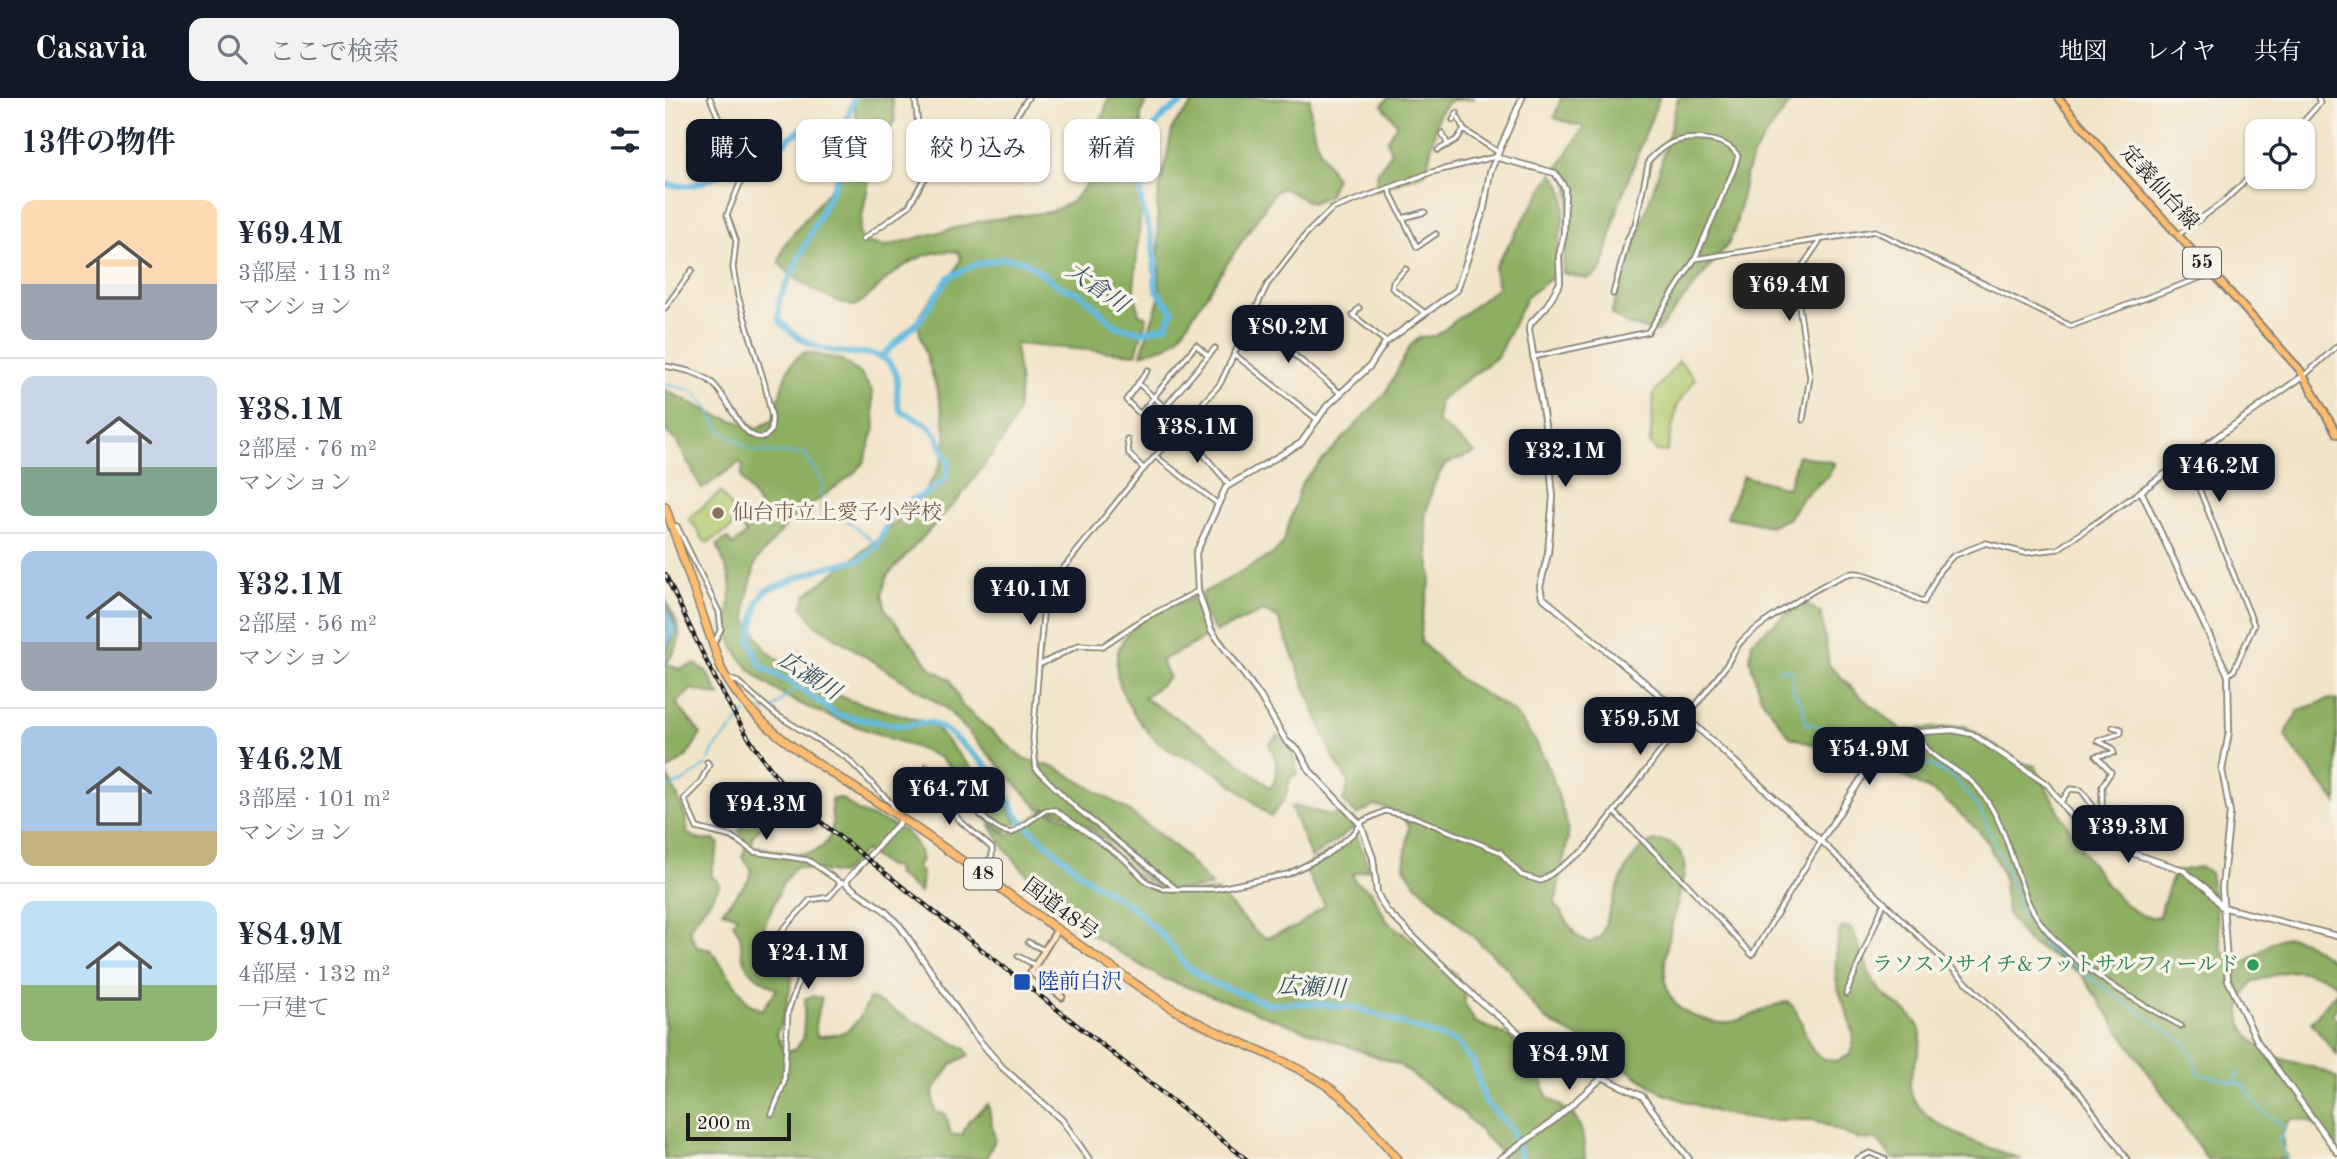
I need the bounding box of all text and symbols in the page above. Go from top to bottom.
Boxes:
search box [189,18,679,81]
icon: search [213,30,251,68]
text: Casavia [35,33,147,66]
text: ここで検索 [269,40,399,66]
text: 地図 [2059,41,2107,65]
text: レイヤ [2145,41,2216,65]
text: 共有 [2254,41,2302,65]
chip: 購入 [686,119,782,182]
chip: 賃貸 [796,119,892,182]
chip: 絞り込み [906,119,1050,182]
chip: 新着 [1064,119,1160,182]
map controls [2245,119,2315,189]
button: locate [2245,119,2315,189]
icon: filters [606,121,644,159]
text: 13件の物件 [21,129,176,159]
street label: 定義仙台線 [2116,141,2203,234]
text: ¥69.4M [238,220,343,250]
icon: home [77,228,161,312]
road number: 55 [2183,248,2221,279]
water label: 大倉川 [1062,257,1135,319]
text: 3部屋 · 113 m² [238,262,390,285]
pin: ¥69.4M [1732,264,1846,323]
text: ¥69.4M [1749,274,1829,297]
text: マンション [238,296,352,319]
pin: ¥80.2M [1231,306,1345,365]
text: ¥80.2M [1248,316,1328,339]
text: ¥38.1M [238,396,343,426]
icon: home [77,404,161,488]
pin: ¥38.1M [1140,406,1254,465]
text: ¥38.1M [1157,416,1237,439]
pin: ¥32.1M [1508,430,1622,489]
text: 2部屋 · 76 m² [238,438,377,461]
text: ¥32.1M [1525,440,1605,463]
pin: ¥46.2M [2162,444,2276,504]
text: ¥46.2M [2179,455,2259,478]
text: マンション [238,472,352,495]
place label: 仙台市立上愛子小学校 [732,501,942,524]
marker: 仙台市立上愛子小学校 [710,505,726,521]
pin: ¥40.1M [973,568,1087,627]
text: ¥32.1M [238,571,343,601]
text: ¥40.1M [990,578,1070,601]
icon: home [77,579,161,663]
text: 2部屋 · 56 m² [238,613,377,636]
water label: 広瀬川 [774,646,848,706]
text: マンション [238,647,352,670]
pin: ¥59.5M [1583,698,1697,757]
text: ¥59.5M [1600,708,1680,731]
pin: ¥54.9M [1812,728,1926,787]
text: ¥54.9M [1829,738,1909,761]
text: ¥46.2M [238,746,343,776]
icon: home [77,754,161,838]
pin: ¥64.7M [892,768,1006,827]
text: ¥64.7M [909,778,989,801]
pin: ¥94.3M [709,782,823,842]
text: 3部屋 · 101 m² [238,788,390,811]
text: ¥94.3M [726,793,806,816]
pin: ¥39.3M [2071,806,2185,865]
text: ¥39.3M [2088,816,2168,839]
text: マンション [238,822,352,845]
road number: 48 [964,859,1002,890]
street label: 国道48号 [1019,874,1102,945]
text: ¥84.9M [238,921,343,951]
icon: home [77,929,161,1013]
pin: ¥24.1M [751,932,865,991]
text: ¥24.1M [768,942,848,965]
place label: ラソスソサイチ&フットサルフィールド [1872,954,2239,976]
marker: ラソスソサイチ&フットサルフィールド [2245,957,2261,973]
text: 4部屋 · 132 m² [238,963,390,986]
place label: 陸前白沢 [1038,970,1122,993]
marker: 陸前白沢 [1012,972,1032,992]
water label: 広瀬川 [1276,973,1349,1001]
text: 一戸建て [238,997,330,1020]
pin: ¥84.9M [1512,1032,1626,1092]
text: ¥84.9M [1529,1043,1609,1066]
scale bar [686,1110,791,1142]
text: 200 m [697,1115,750,1134]

